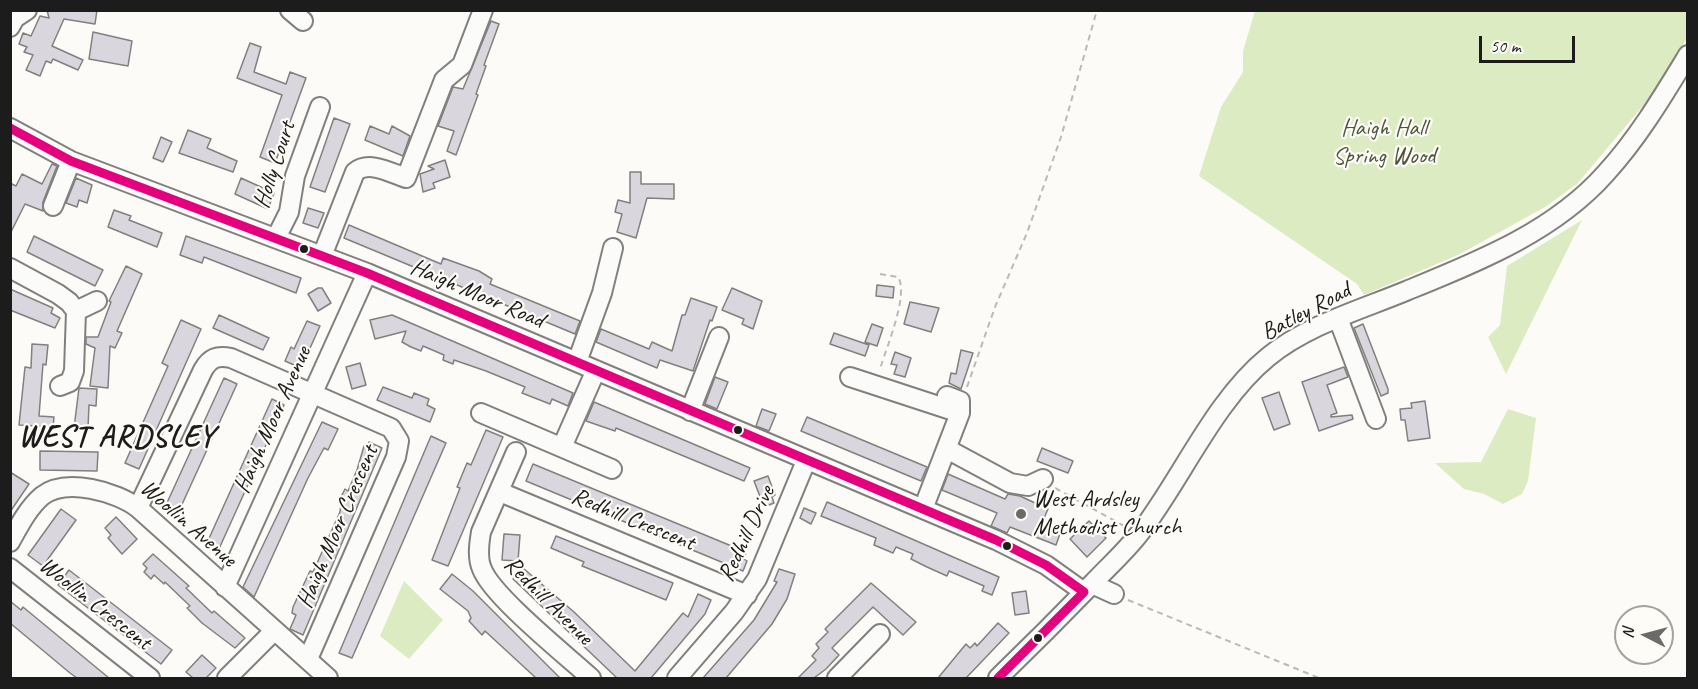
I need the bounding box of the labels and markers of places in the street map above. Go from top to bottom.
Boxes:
unlabelled marker [298,243,310,255]
unlabelled marker [732,424,744,436]
place label: West Ardsley Methodist Church [1033,486,1181,542]
marker: West Ardsley Methodist Church [1014,507,1028,521]
unlabelled marker [1001,540,1013,552]
unlabelled marker [1032,632,1044,644]

